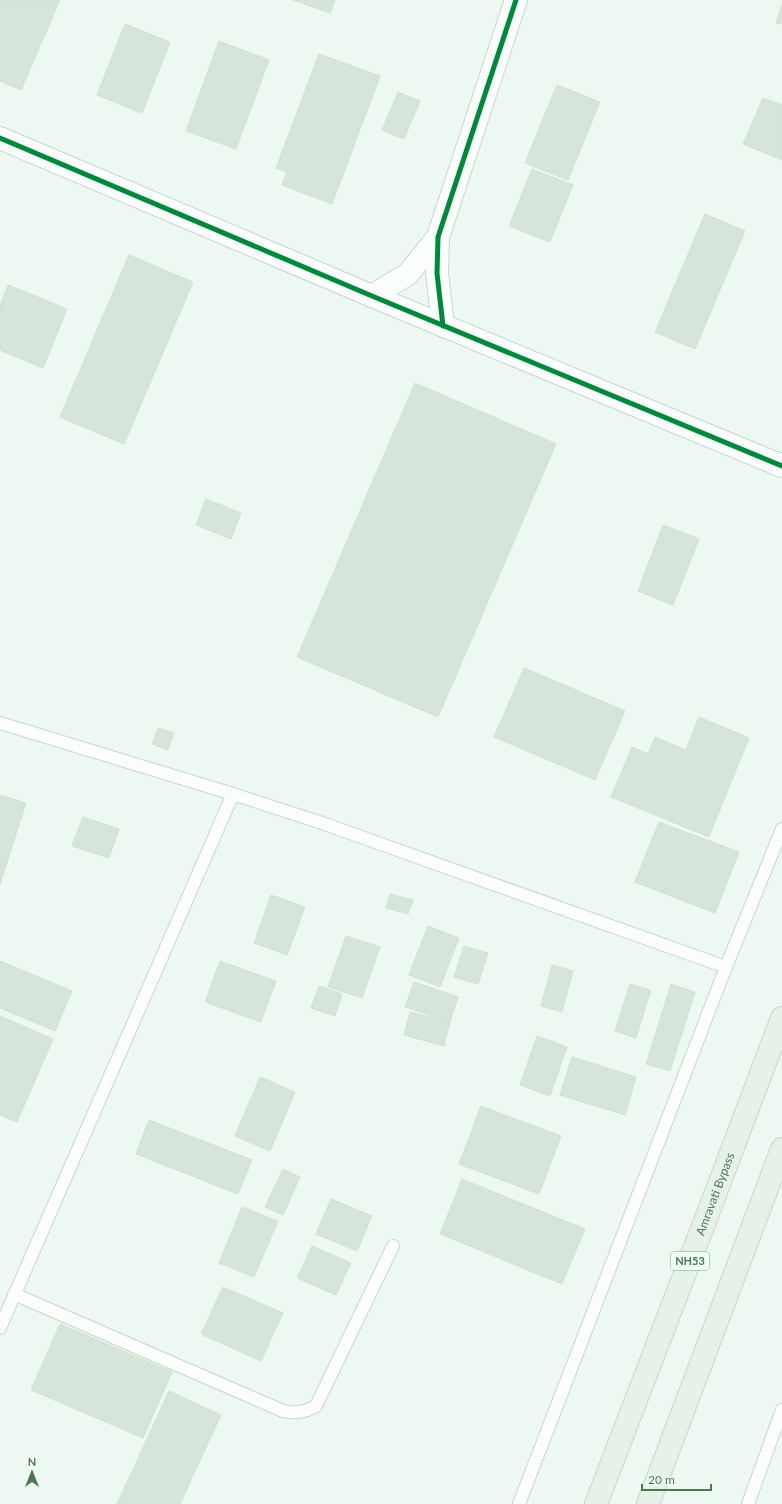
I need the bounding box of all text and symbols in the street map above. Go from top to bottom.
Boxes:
street label: Amravati Bypass [692,1150,737,1238]
road number: NH53 [671,1252,709,1270]
north arrow [12,1452,52,1492]
text: N [28,1455,36,1468]
scale bar [642,1466,711,1492]
text: 20 m [648,1472,675,1487]

